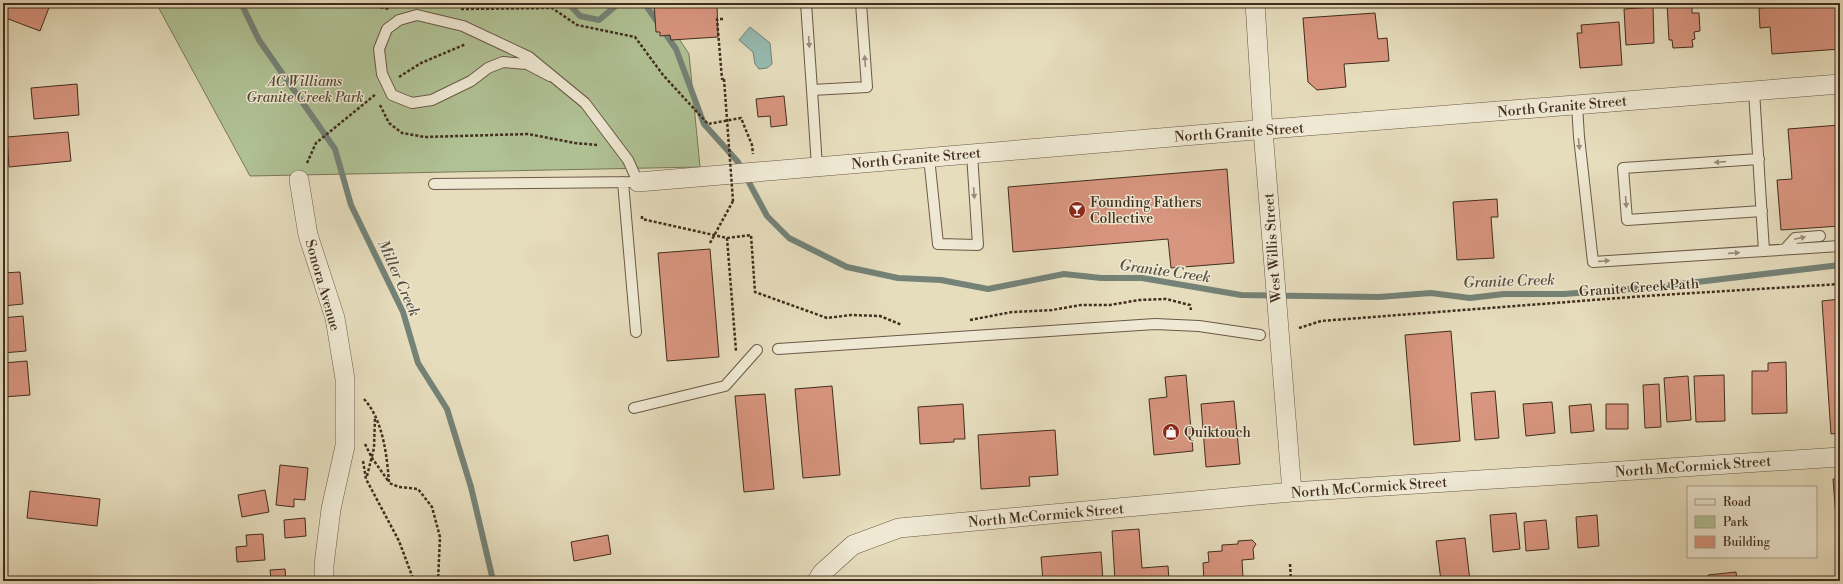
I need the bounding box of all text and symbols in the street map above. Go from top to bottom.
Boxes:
one-way arrow [805,36,812,48]
one-way arrow [862,55,869,67]
park label: AC Williams Granite Creek Park [246,73,364,107]
street label: North Granite Street [1497,92,1628,122]
street label: North Granite Street [1174,119,1305,147]
one-way arrow [1576,138,1583,150]
street label: North Granite Street [851,144,982,174]
one-way arrow [1714,158,1726,165]
one-way arrow [971,187,978,199]
street label: West Willis Street [1260,193,1286,304]
place label: Founding Fathers Collective [1090,194,1202,228]
one-way arrow [1622,196,1629,208]
bar icon: Founding Fathers Collective [1067,200,1087,220]
one-way arrow [1794,235,1807,241]
water label: Miller Creek [373,237,424,320]
street label: Sonora Avenue [300,238,344,333]
one-way arrow [1728,249,1740,256]
water label: Granite Creek [1118,256,1212,287]
one-way arrow [1598,258,1610,265]
water label: Granite Creek [1463,270,1555,293]
street label: Granite Creek Path [1578,275,1700,301]
shop icon: Quiktouch [1161,422,1181,442]
place label: Quiktouch [1184,424,1251,442]
street label: North McCormick Street [1614,453,1772,481]
street label: North McCormick Street [1290,474,1448,502]
legend [1687,486,1817,558]
text: Road [1723,495,1751,510]
street label: North McCormick Street [967,500,1125,532]
text: Park [1723,515,1749,530]
text: Building [1722,535,1771,550]

